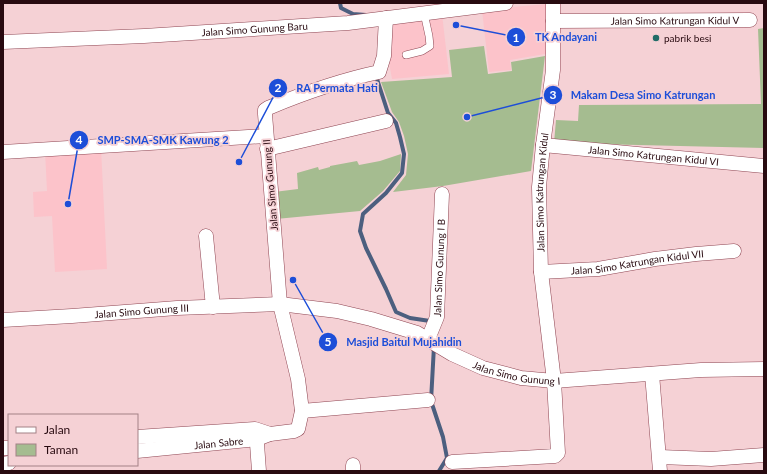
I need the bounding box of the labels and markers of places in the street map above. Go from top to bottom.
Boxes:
callout: TK Andayani [506,26,605,49]
place label: pabrik besi [664,32,711,44]
marker: pabrik besi [651,33,661,43]
callout: RA Permata Hati [268,76,386,99]
callout: Makam Desa Simo Katrungan [543,84,723,107]
callout: SMP-SMA-SMK Kawung 2 [69,128,236,151]
callout: Masjid Baitul Mujahidin [318,330,469,353]

